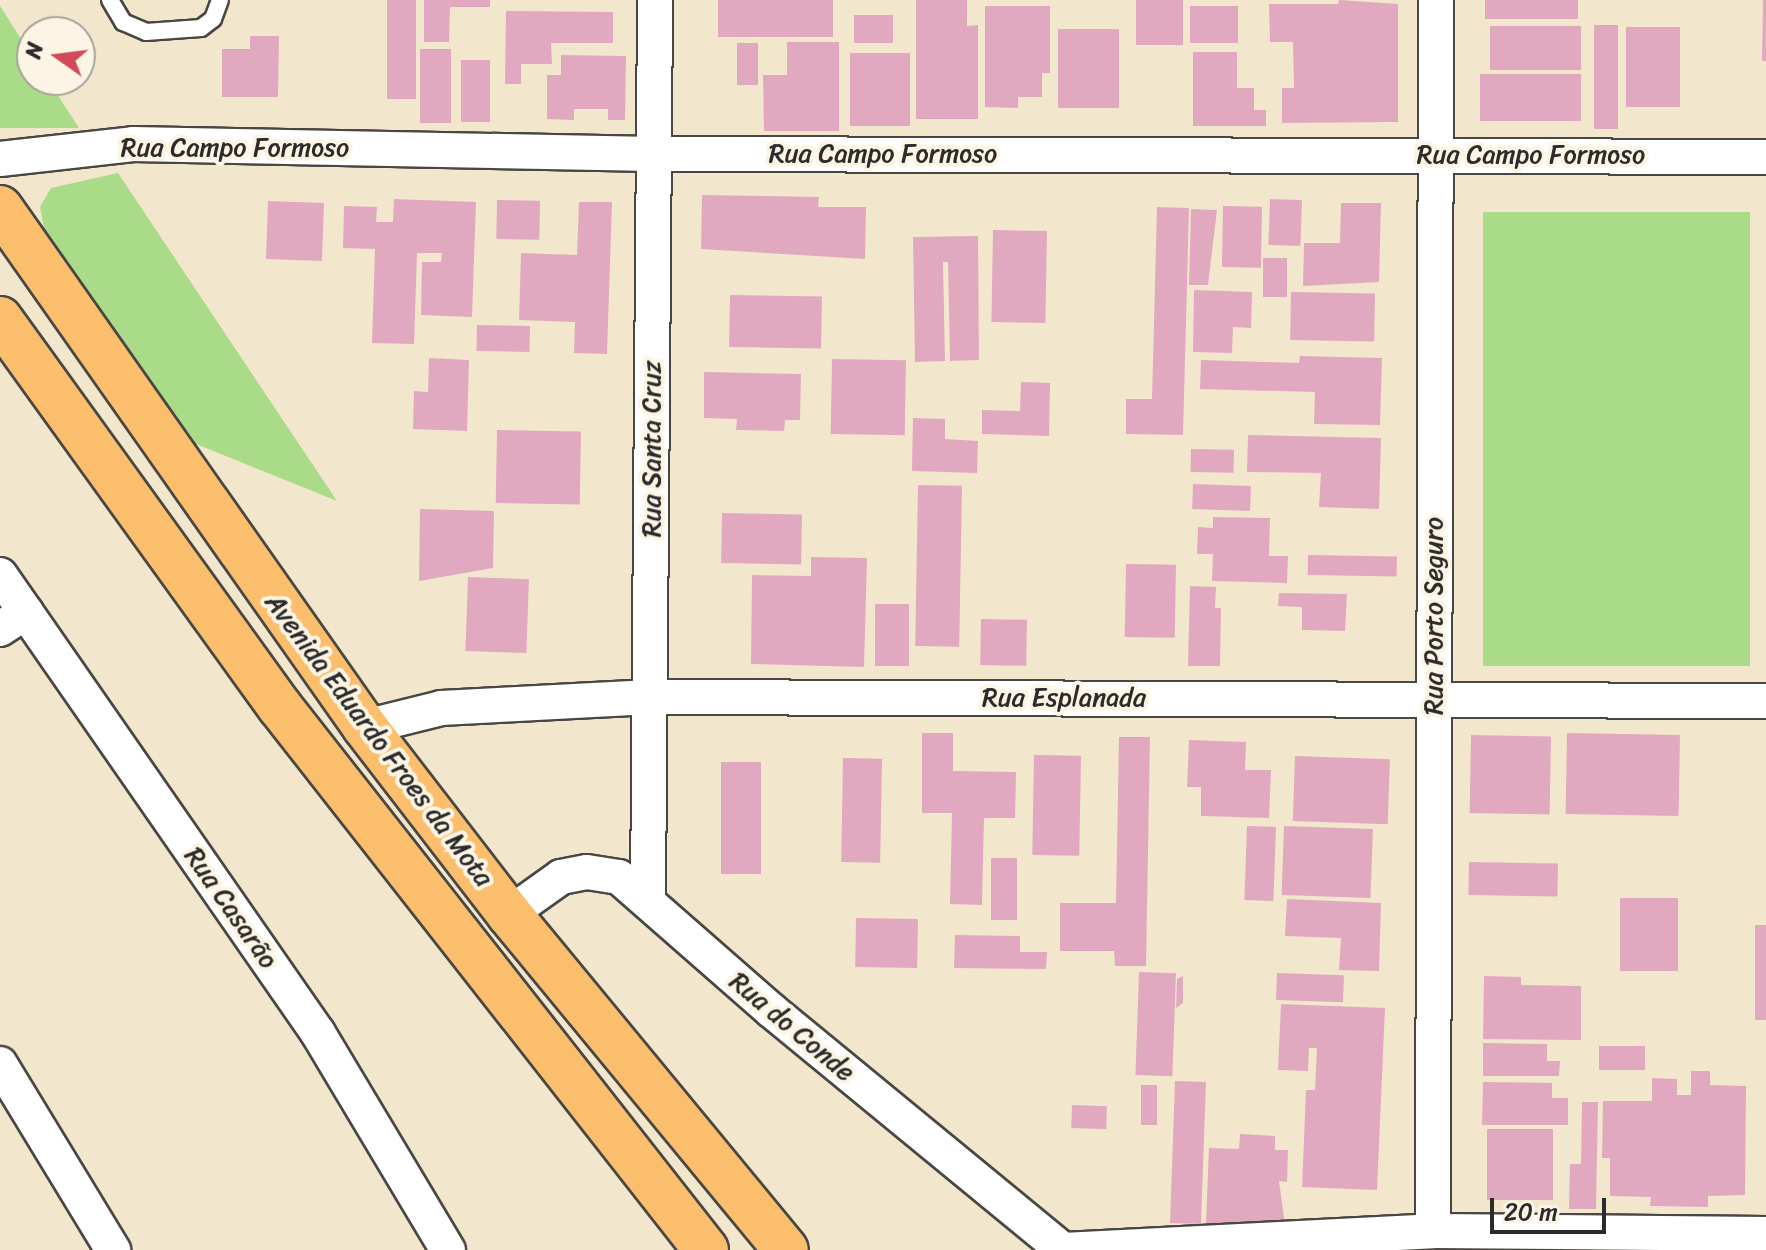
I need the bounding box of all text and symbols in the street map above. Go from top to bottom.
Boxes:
north arrow [16,16,96,96]
text: N [13,38,55,63]
street label: Rua Campo Formoso [121,132,349,164]
street label: Rua Campo Formoso [769,138,997,170]
street label: Rua Campo Formoso [1417,139,1645,171]
street label: Rua Santa Cruz [636,360,668,538]
street label: Rua Porto Seguro [1418,516,1450,716]
street label: Avenida Eduardo Froes da Mota [259,587,499,893]
street label: Rua Esplanada [982,682,1146,714]
street label: Rua Casarão [178,842,284,974]
street label: Rua do Conde [723,966,861,1088]
scale bar [1494,1182,1610,1232]
text: 20 m [1504,1191,1558,1233]

